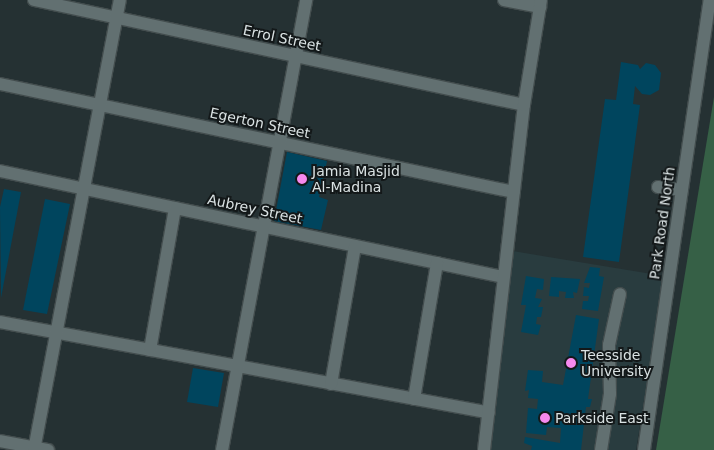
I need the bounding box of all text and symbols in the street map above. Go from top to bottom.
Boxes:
street label: Errol Street [241,22,323,54]
street label: Egerton Street [208,104,312,142]
place label: Jamia Masjid Al-Madina [312,163,400,196]
street label: Park Road North [646,166,678,280]
marker: Jamia Masjid Al-Madina [296,173,308,185]
street label: Aubrey Street [206,191,304,227]
place label: Teesside University [581,347,652,380]
marker: Teesside University [565,357,577,369]
place label: Parkside East [555,410,649,426]
marker: Parkside East [539,412,551,424]

